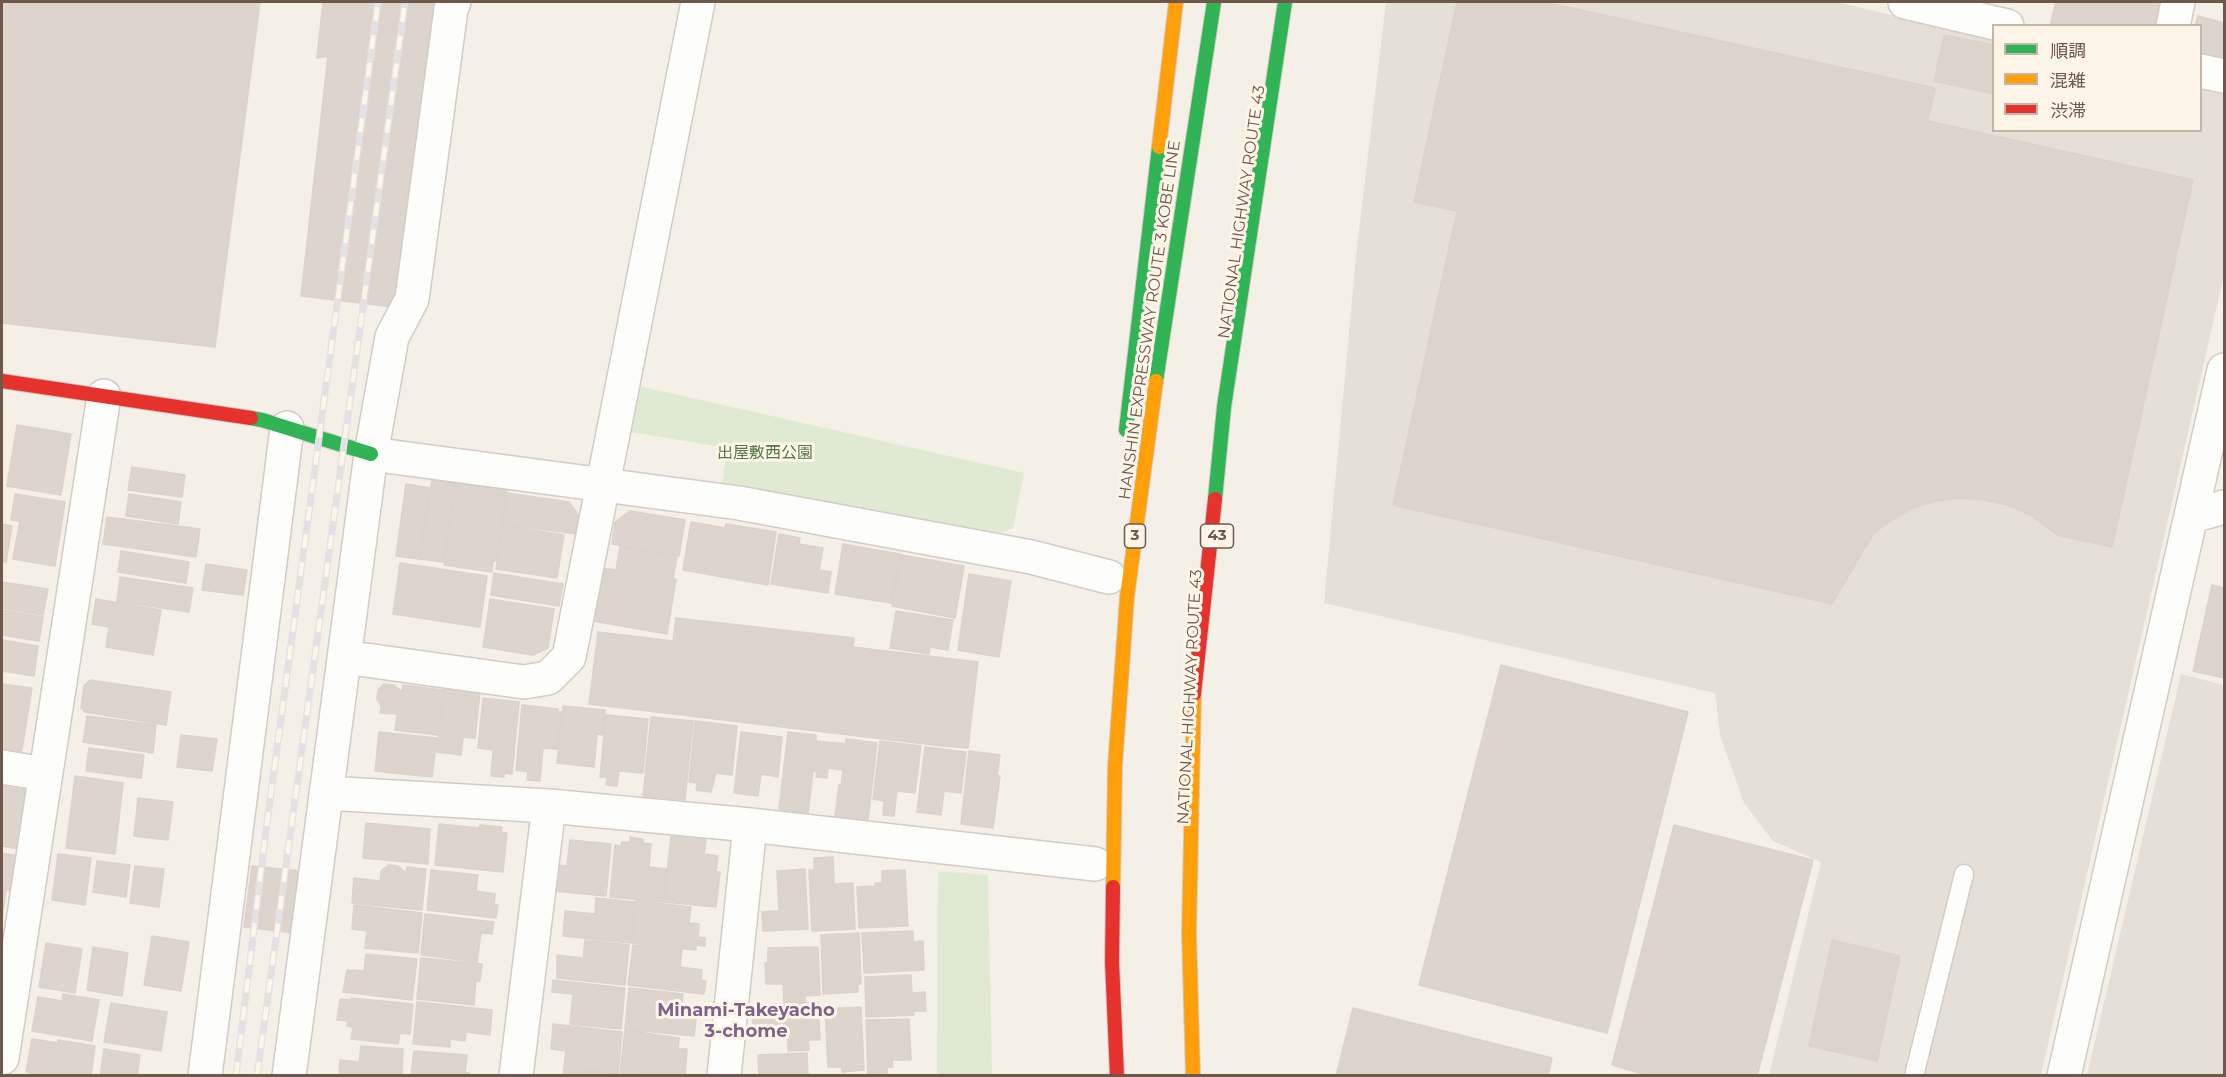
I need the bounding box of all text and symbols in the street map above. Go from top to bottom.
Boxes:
legend [1992,24,2202,132]
text: 順調 [2050,40,2086,62]
text: 混雑 [2050,70,2086,92]
street label: NATIONAL HIGHWAY ROUTE 43 [1215,84,1269,340]
text: 渋滞 [2050,100,2086,122]
street label: HANSHIN EXPRESSWAY ROUTE 3 KOBE LINE [1115,139,1185,501]
park label: 出屋敷西公園 [717,443,813,463]
road number: 3 [1124,524,1146,548]
road number: 43 [1200,524,1234,548]
street label: NATIONAL HIGHWAY ROUTE 43 [1174,569,1206,825]
district label: Minami-Takeyacho 3-chome [657,1000,835,1042]

